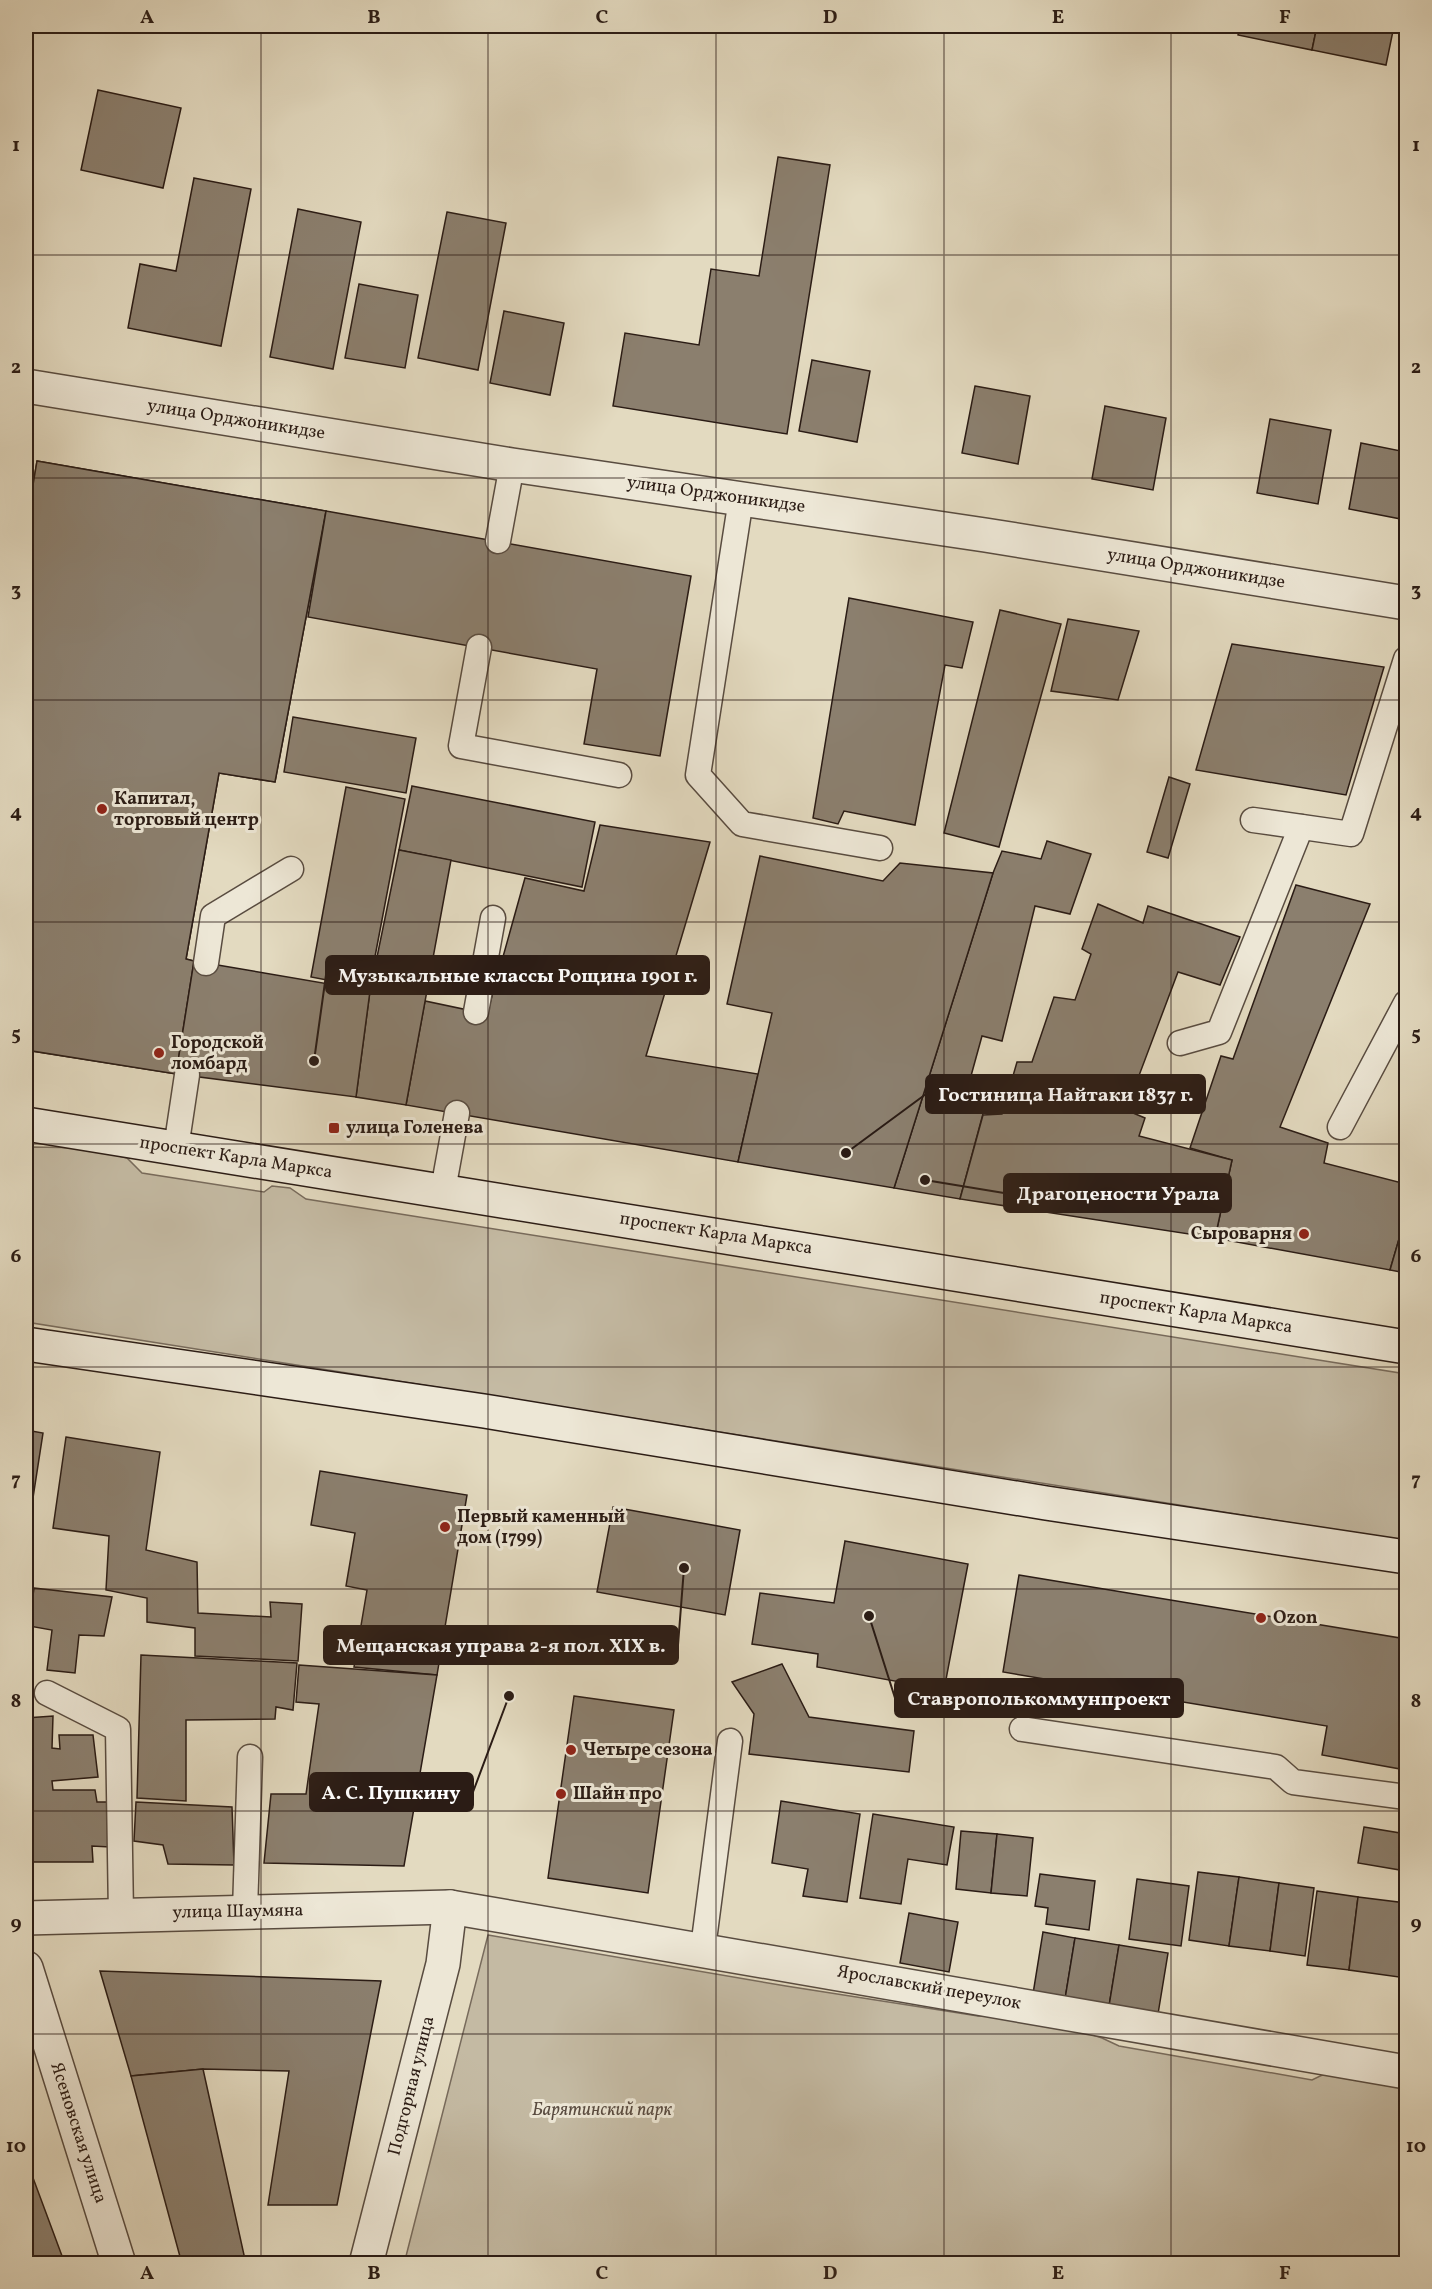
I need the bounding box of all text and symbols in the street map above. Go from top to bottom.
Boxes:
text: A [140,4,154,32]
text: B [367,4,381,32]
text: C [596,4,609,32]
text: D [823,4,837,32]
text: E [1052,4,1064,32]
text: F [1279,4,1291,32]
text: 1 [12,132,20,160]
text: 1 [1412,132,1420,160]
text: 2 [11,354,21,382]
text: 2 [1411,354,1421,382]
street label: улица Орджоникидзе [145,394,327,446]
street label: улица Орджоникидзе [625,470,807,520]
street label: улица Орджоникидзе [1105,543,1287,595]
text: 3 [11,577,21,605]
text: 3 [1411,577,1421,605]
place label: Капитал, торговый центр [114,787,259,833]
text: 4 [10,799,22,827]
text: 4 [1410,799,1422,827]
marker: Капитал, торговый центр [95,802,109,816]
callout: Музыкальные классы Рощина 1901 г. [326,956,709,994]
text: Музыкальные классы Рощина 1901 г. [338,963,698,991]
text: 5 [11,1021,21,1049]
text: 5 [1411,1021,1421,1049]
place label: Городской ломбард [171,1031,264,1077]
marker: Городской ломбард [152,1046,166,1060]
callout: Гостиница Найтаки 1837 г. [926,1075,1205,1113]
text: Гостиница Найтаки 1837 г. [938,1082,1194,1110]
place label: улица Голенева [346,1116,483,1141]
marker: улица Голенева [327,1121,341,1135]
street label: проспект Карла Маркса [138,1130,334,1186]
callout: Драгоцености Урала [1004,1174,1231,1212]
text: Драгоцености Урала [1016,1181,1220,1209]
street label: проспект Карла Маркса [618,1206,814,1262]
place label: Сыроварня [1191,1222,1292,1247]
marker: Сыроварня [1297,1227,1311,1241]
text: 6 [11,1243,22,1271]
text: 6 [1411,1243,1422,1271]
street label: проспект Карла Маркса [1098,1285,1294,1341]
text: 7 [11,1466,21,1494]
text: 7 [1411,1466,1421,1494]
place label: Первый каменный дом (1799) [457,1505,625,1551]
marker: Первый каменный дом (1799) [438,1520,452,1534]
place label: Ozon [1273,1606,1318,1631]
marker: Ozon [1254,1611,1268,1625]
callout: Мещанская управа 2-я пол. XIX в. [324,1626,678,1664]
text: Мещанская управа 2-я пол. XIX в. [336,1633,666,1661]
callout: Ставрополькоммунпроект [895,1679,1183,1717]
text: Ставрополькоммунпроект [907,1686,1171,1714]
text: 8 [11,1688,21,1716]
text: 8 [1411,1688,1421,1716]
place label: Четыре сезона [583,1738,713,1763]
marker: Четыре сезона [564,1743,578,1757]
callout: А. С. Пушкину [310,1773,473,1811]
text: А. С. Пушкину [321,1780,461,1808]
place label: Шайн про [573,1782,662,1807]
marker: Шайн про [554,1787,568,1801]
street label: улица Шаумяна [172,1898,304,1926]
text: 9 [10,1910,22,1938]
text: 9 [1410,1910,1422,1938]
street label: Ярославский переулок [835,1959,1023,2017]
street label: Подгорная улица [383,2013,441,2158]
street label: Ясеновская улица [43,2059,113,2207]
park label: Барятинский парк [532,2098,672,2123]
text: 10 [6,2133,26,2161]
text: 10 [1406,2133,1426,2161]
text: A [140,2260,154,2288]
text: B [367,2260,381,2288]
text: C [596,2260,609,2288]
text: D [823,2260,837,2288]
text: E [1052,2260,1064,2288]
text: F [1279,2260,1291,2288]

